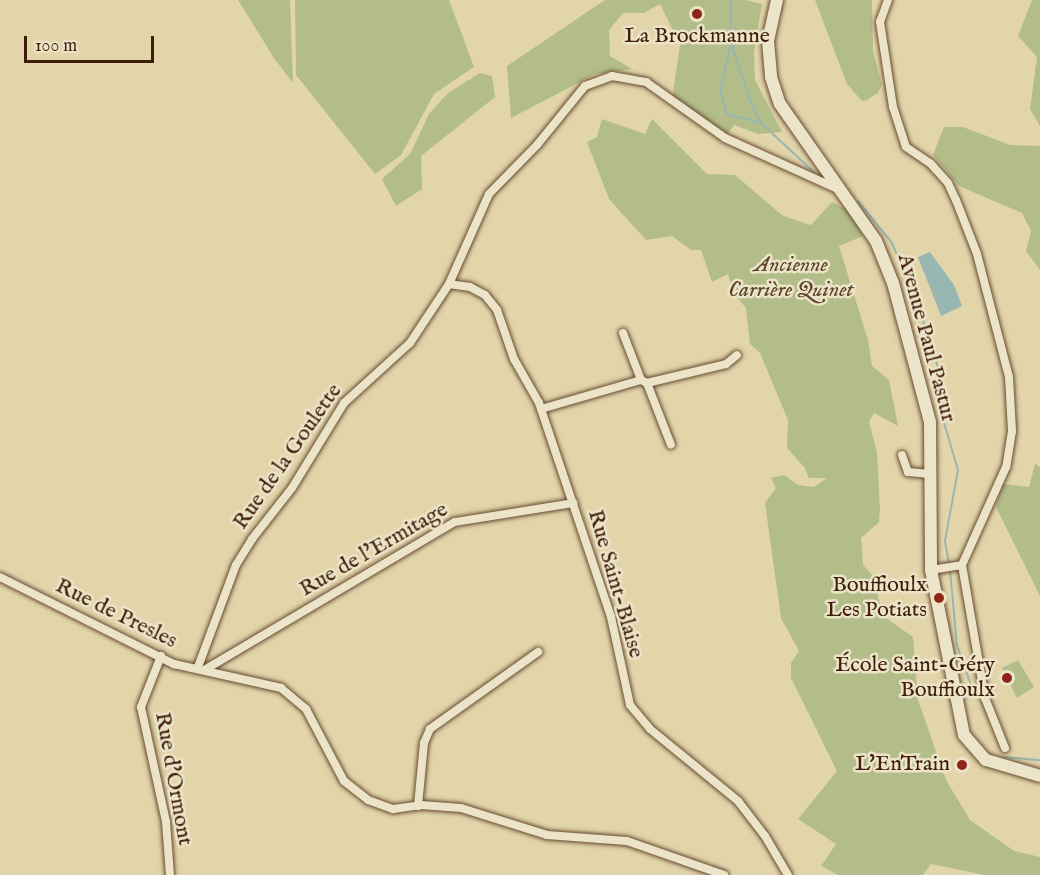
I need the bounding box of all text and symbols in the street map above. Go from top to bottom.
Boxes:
marker: La Brockmanne [690,7,704,21]
scale bar [27,24,158,62]
place label: La Brockmanne [624,24,770,50]
text: 100 m [35,35,77,58]
street label: Avenue Paul Pastur [891,251,961,425]
park label: Ancienne Carrière Quinet [728,252,854,304]
street label: Rue de la Goulette [228,379,348,535]
street label: Rue de l'Ermitage [295,497,453,603]
street label: Rue Saint-Blaise [581,507,649,661]
place label: Bouffioulx Les Potiats [826,572,927,624]
street label: Rue de Presles [51,573,181,655]
marker: Bouffioulx Les Potiats [932,591,946,605]
place label: École Saint-Géry Bouffioulx [835,652,995,704]
marker: École Saint-Géry Bouffioulx [1000,671,1014,685]
street label: Rue d'Ormont [148,710,198,848]
place label: L'EnTrain [855,752,950,778]
marker: L'EnTrain [955,758,969,772]

